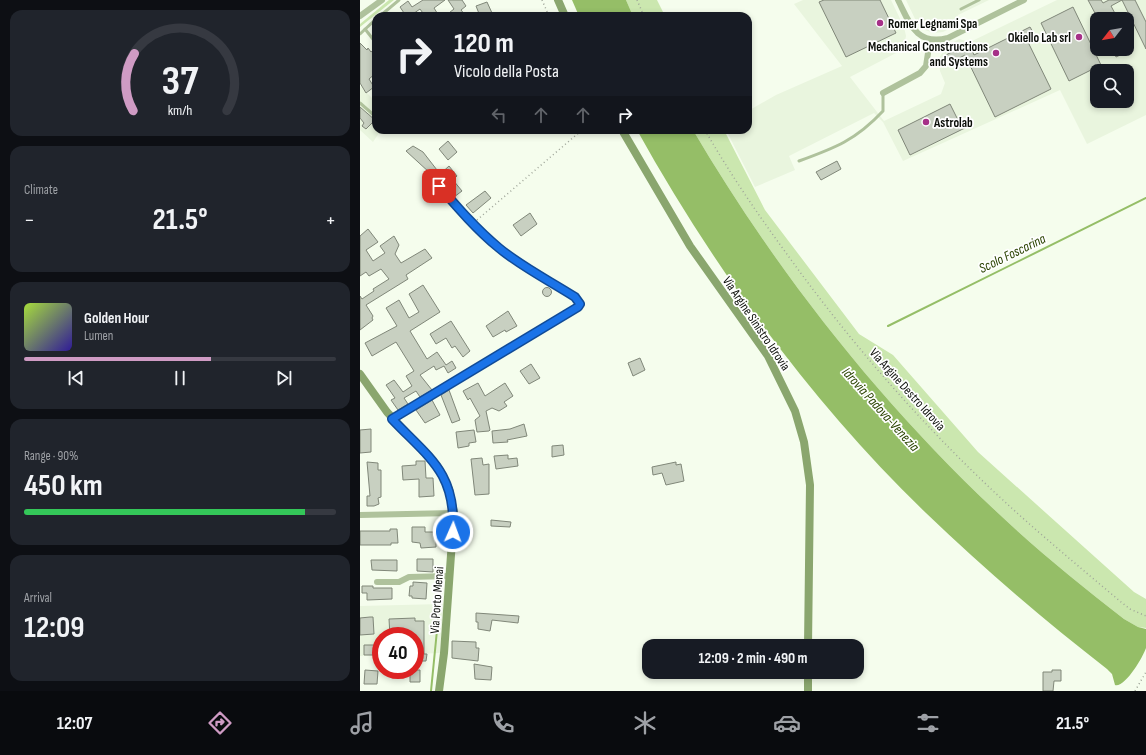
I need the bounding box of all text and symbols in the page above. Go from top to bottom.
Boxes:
north arrow [1090,12,1134,56]
map controls [1090,12,1134,108]
place label: Romer Legnami Spa [888,16,977,32]
marker: Romer Legnami Spa [875,18,885,28]
text: 120 m [454,27,514,60]
icon: right [388,28,440,80]
place label: Okiello Lab srl [1008,30,1071,46]
marker: Okiello Lab srl [1074,32,1084,42]
place label: Mechanical Constructions and Systems [868,39,988,70]
marker: Mechanical Constructions and Systems [991,48,1001,58]
text: 37 [162,57,199,106]
text: Vicolo della Posta [454,61,559,82]
button: search [1090,64,1134,108]
text: km/h [168,102,192,119]
icon: left [488,104,510,126]
icon: ahead [530,104,552,126]
icon: ahead [572,104,594,126]
icon: right [614,104,636,126]
place label: Astrolab [933,115,973,131]
marker: Astrolab [921,117,931,127]
pin [422,169,456,203]
icon: arrive [428,175,450,197]
text: Climate [24,182,58,198]
text: 21.5° [152,202,208,238]
text: − [24,207,35,234]
text: + [325,207,336,234]
water label: Scolo Foscarina [976,230,1049,277]
street label: Via Argine Sinistro Idrovia [719,274,794,374]
text: Golden Hour [84,309,149,328]
text: Lumen [84,328,113,344]
street label: Via Argine Destro Idrovia [866,345,949,434]
water label: Idrovia Padova-Venezia [838,364,923,455]
icon: previous [65,367,87,389]
icon: pause [169,367,191,389]
icon: next [273,367,295,389]
text: Range · 90% [24,448,78,464]
text: 450 km [24,468,103,504]
position arrow [432,511,474,553]
street label: Via Porto Menai [427,566,447,634]
text: Arrival [24,590,52,606]
text: 12:09 [24,610,84,646]
speed limit sign: 40 [372,627,424,679]
text: 12:09 · 2 min · 490 m [699,649,807,668]
icon: directions [206,709,234,737]
icon: music [348,709,376,737]
icon: phone [489,709,517,737]
icon: climate [631,709,659,737]
icon: car [773,709,801,737]
icon: filters [914,709,942,737]
text: 12:07 [57,713,92,734]
text: 21.5° [1056,713,1089,734]

